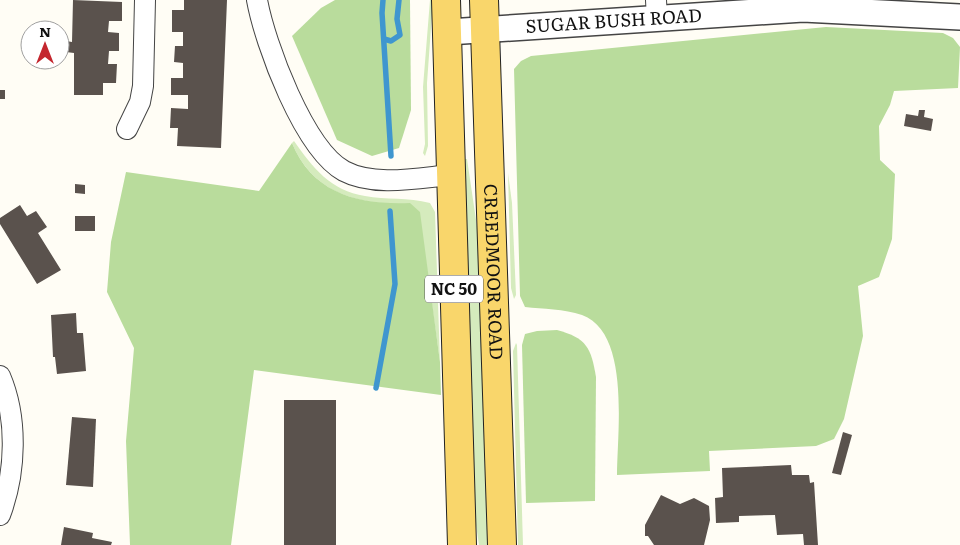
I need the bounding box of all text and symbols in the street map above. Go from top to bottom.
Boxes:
street label: SUGAR BUSH ROAD [525,1,703,39]
north arrow [20,20,70,70]
text: N [39,21,51,41]
street label: CREEDMOOR ROAD [478,183,511,360]
road number: NC 50 [425,276,483,302]

